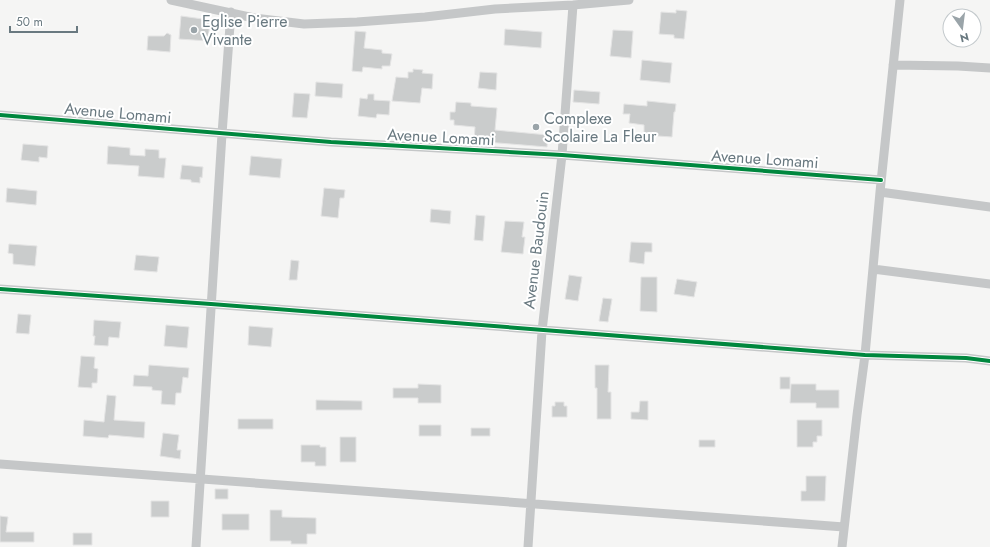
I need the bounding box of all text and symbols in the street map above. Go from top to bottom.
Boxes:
scale bar [10,8,77,34]
north arrow [942,8,982,48]
place label: Eglise Pierre Vivante [202,10,287,51]
text: 50 m [16,13,43,31]
marker: Eglise Pierre Vivante [189,25,199,35]
text: N [958,29,971,47]
street label: Avenue Lomami [63,97,173,129]
place label: Complexe Scolaire La Fleur [544,107,657,148]
marker: Complexe Scolaire La Fleur [531,122,541,132]
street label: Avenue Lomami [387,123,495,151]
street label: Avenue Lomami [711,144,819,174]
street label: Avenue Baudouin [517,190,555,310]

